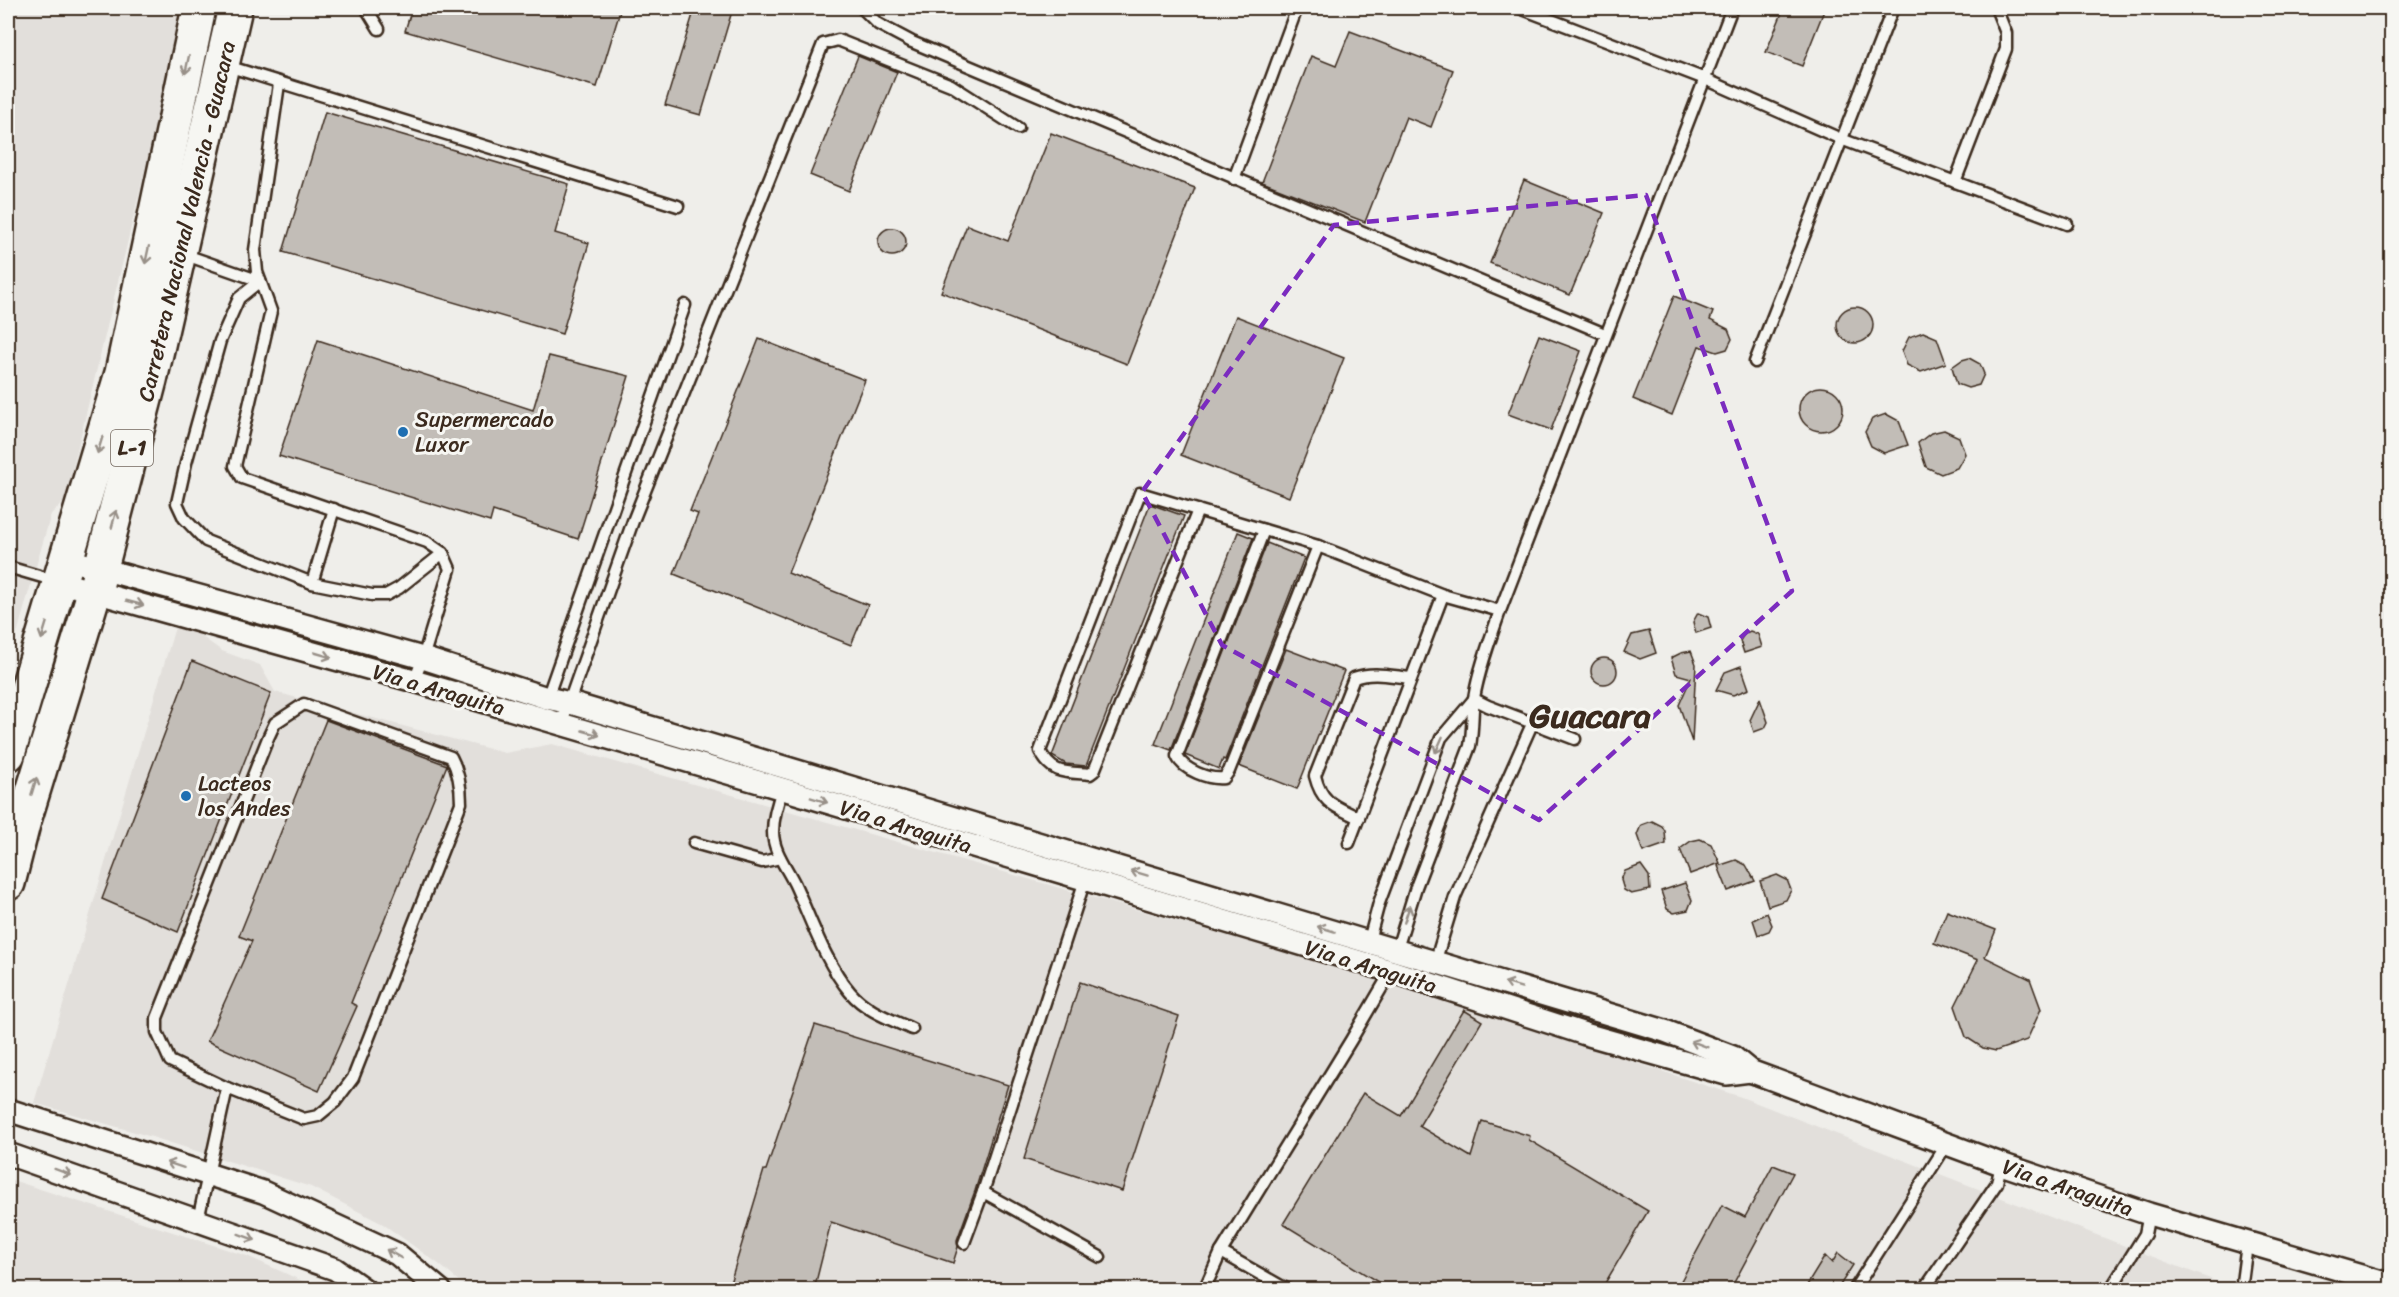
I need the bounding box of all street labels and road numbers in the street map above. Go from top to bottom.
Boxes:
street label: Carretera Nacional Valencia - Guacara [126,37,247,405]
road number: L-1 [111,430,153,466]
street label: Via a Araguita [368,652,510,727]
street label: Via a Araguita [835,788,977,865]
street label: Via a Araguita [1300,928,1442,1005]
street label: Via a Araguita [1997,1147,2139,1228]

